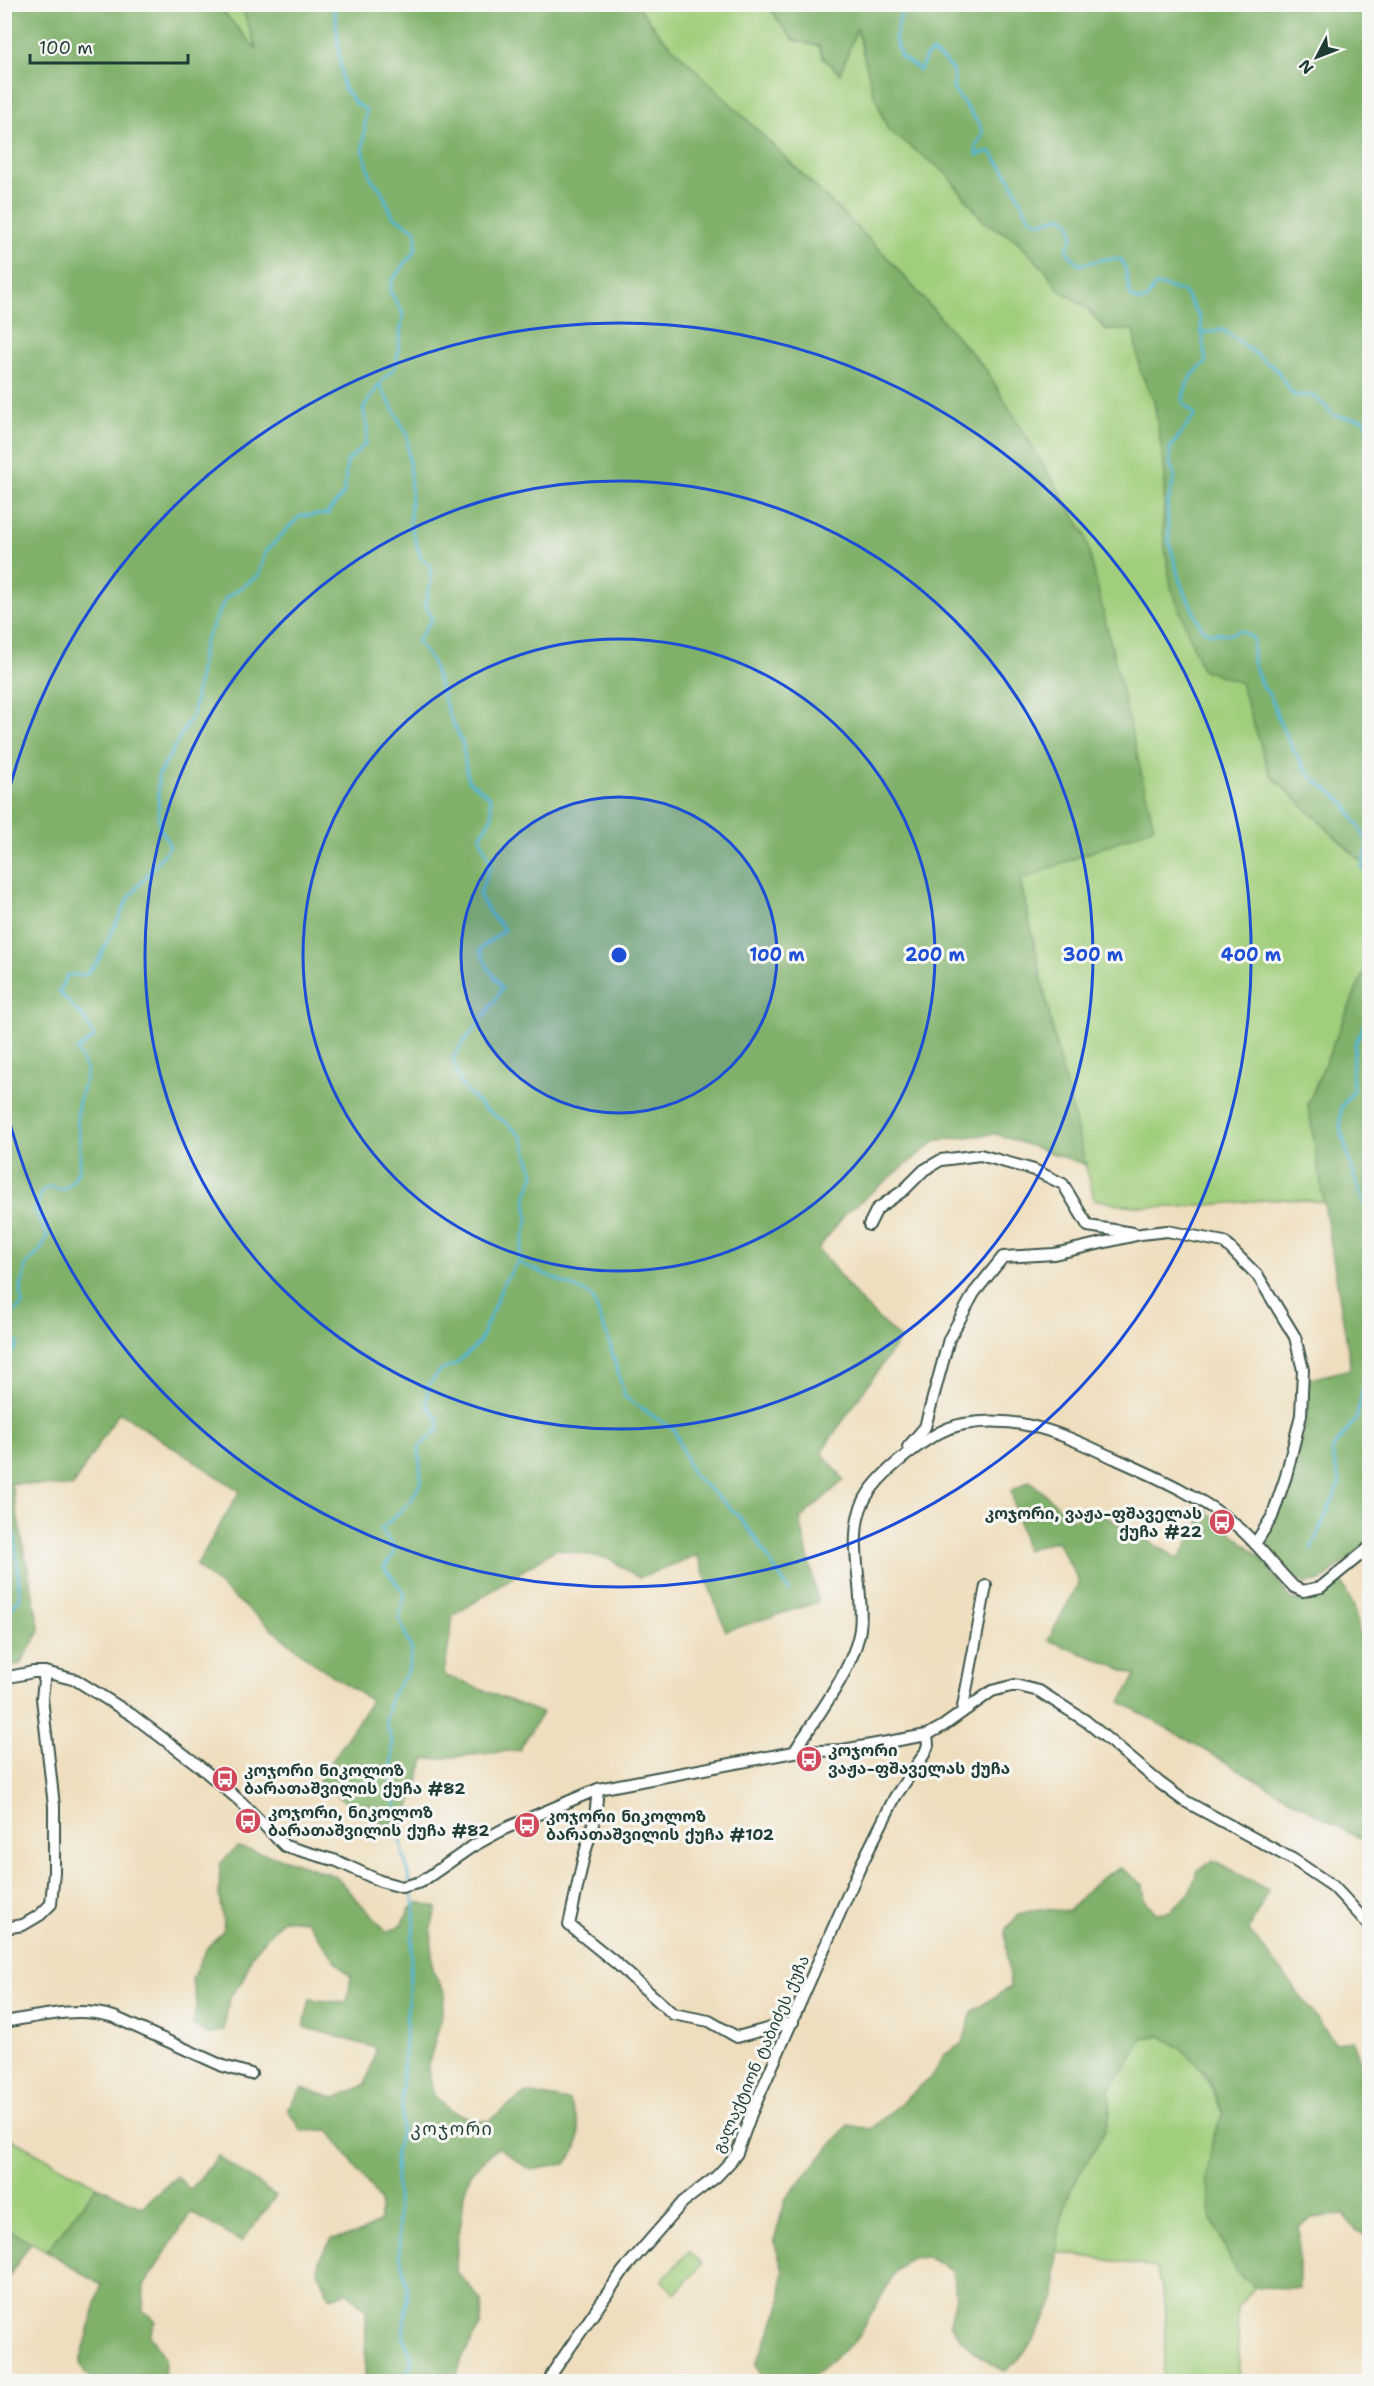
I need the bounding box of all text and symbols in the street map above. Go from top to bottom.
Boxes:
scale bar [30,27,188,65]
north arrow [1287,27,1347,87]
text: 100 m [39,36,93,60]
text: N [1294,55,1318,78]
text: 100 m [749,943,805,967]
text: 200 m [905,943,966,967]
text: 300 m [1063,943,1124,967]
text: 400 m [1221,943,1282,967]
centre of rings [609,945,629,965]
place label: კოჯორი, ვაჟა-ფშაველას ქუჩა #22 [985,1503,1202,1542]
bus stop icon: კოჯორი, ვაჟა-ფშაველას ქუჩა #22 [1207,1507,1237,1537]
place label: კოჯორი ვაჟა-ფშაველას ქუჩა [828,1740,1010,1779]
bus stop icon: კოჯორი ვაჟა-ფშაველას ქუჩა [794,1744,824,1774]
place label: კოჯორი ნიკოლოზ ბარათაშვილის ქუჩა #82 [244,1760,466,1799]
bus stop icon: კოჯორი ნიკოლოზ ბარათაშვილის ქუჩა #82 [210,1764,240,1794]
place label: კოჯორი, ნიკოლოზ ბარათაშვილის ქუჩა #82 [268,1802,490,1841]
bus stop icon: კოჯორი, ნიკოლოზ ბარათაშვილის ქუჩა #82 [233,1806,263,1836]
place label: კოჯორი ნიკოლოზ ბარათაშვილის ქუჩა #102 [546,1806,774,1845]
bus stop icon: კოჯორი ნიკოლოზ ბარათაშვილის ქუჩა #102 [512,1810,542,1840]
street label: გალაქტიონ ტაბიძეს ქუჩა [708,1952,814,2156]
district label: კოჯორი [411,2117,493,2141]

